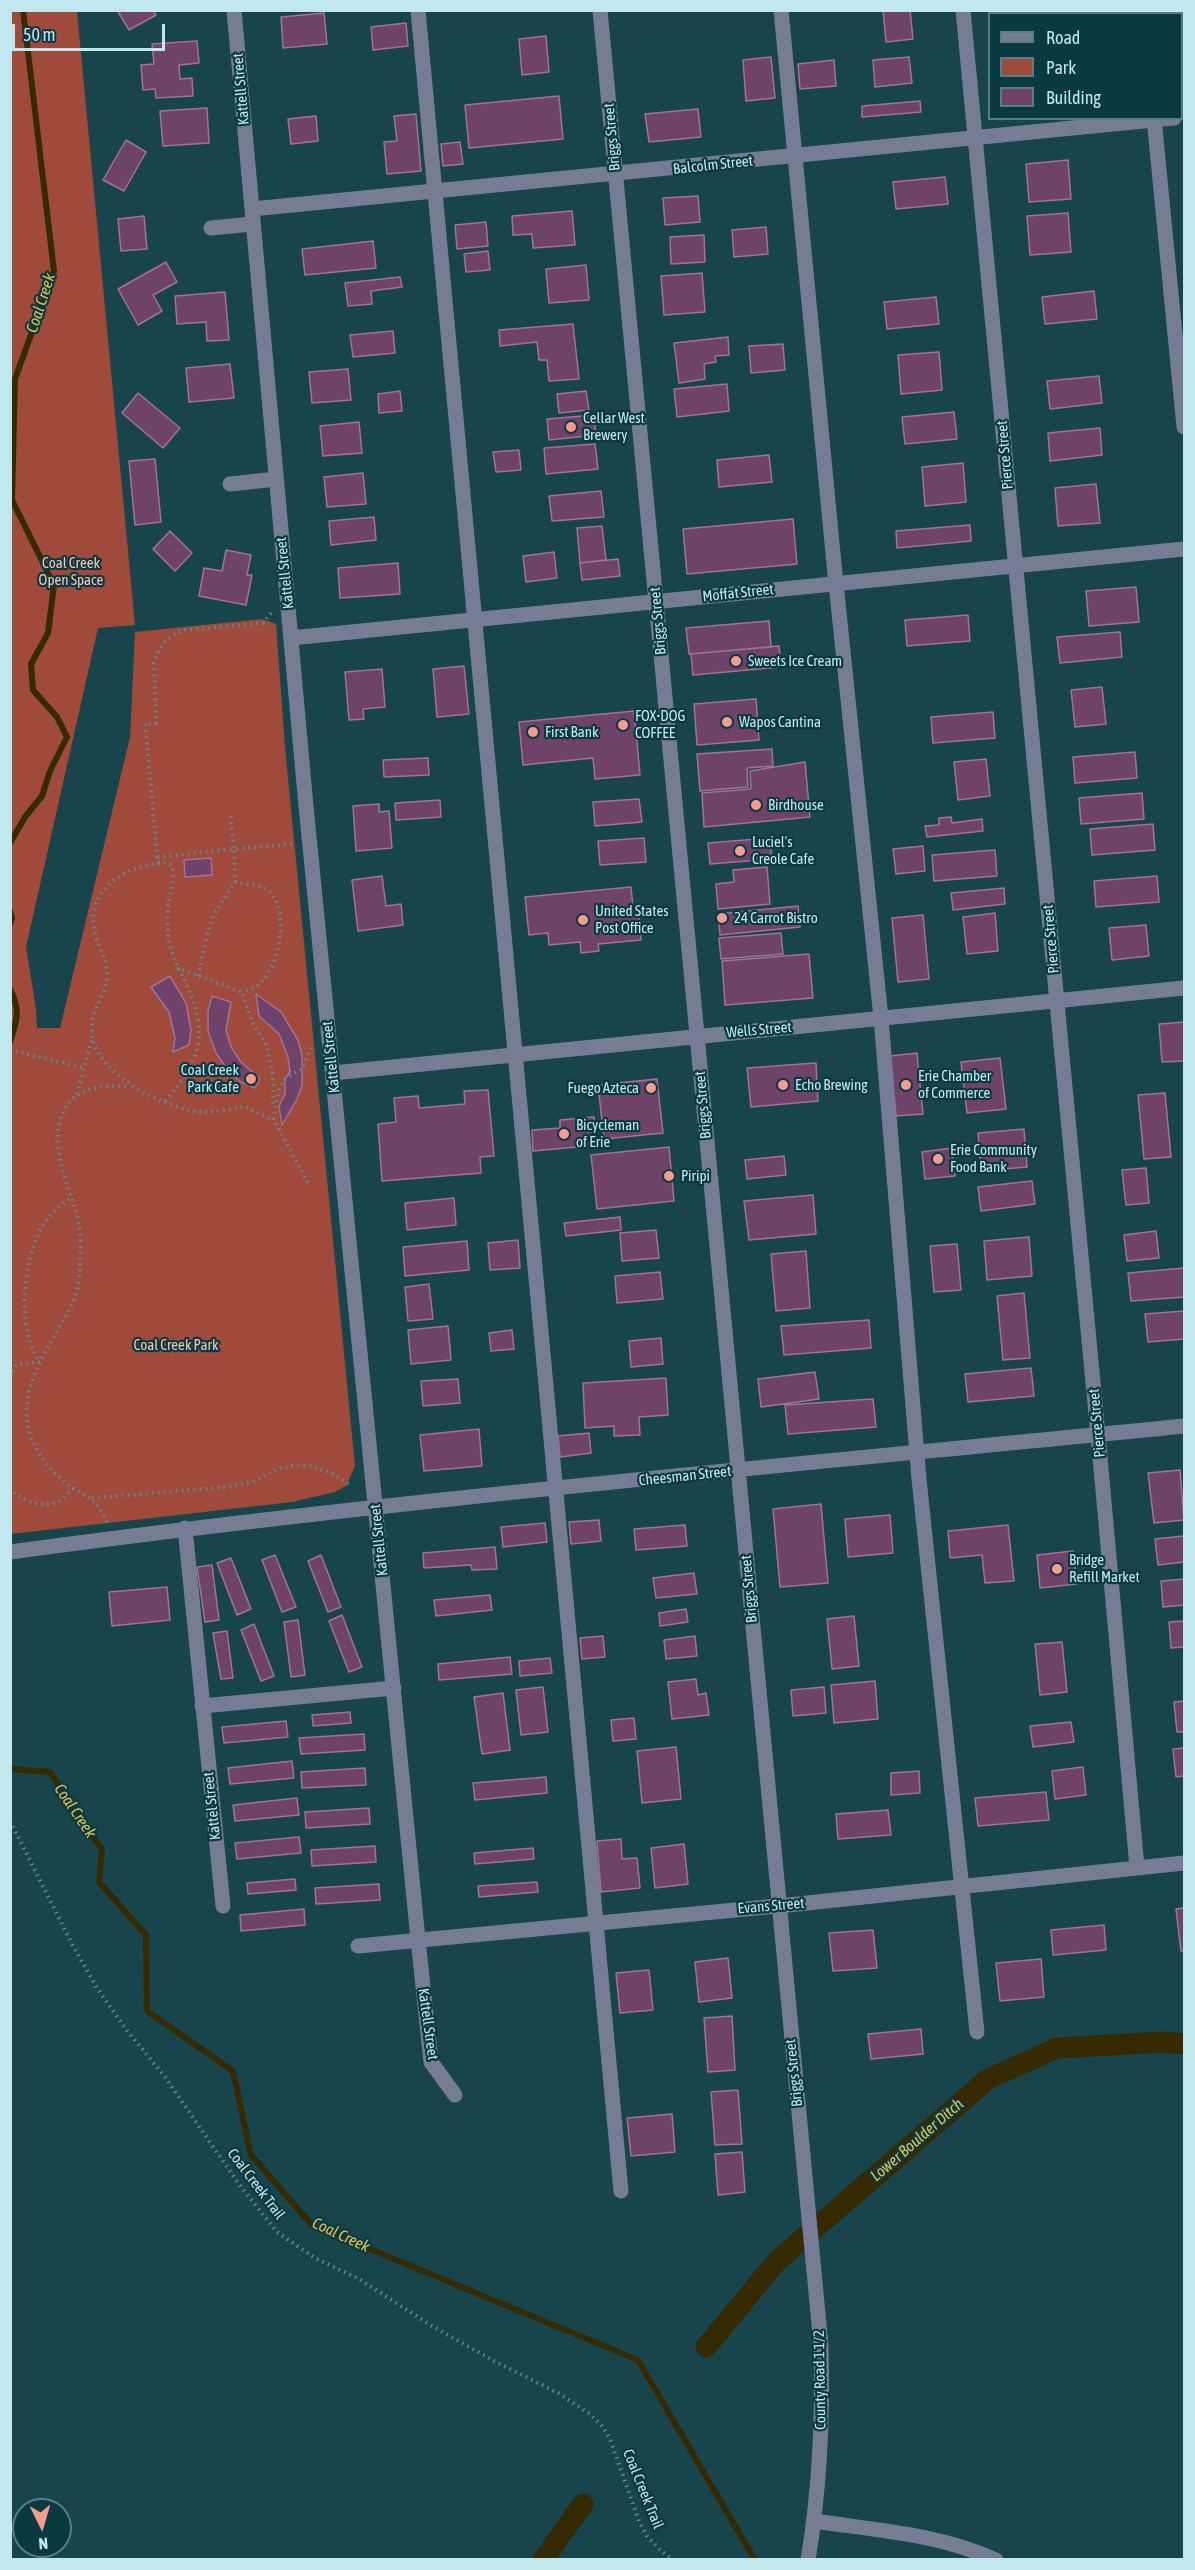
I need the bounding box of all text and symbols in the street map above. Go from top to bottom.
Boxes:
scale bar [15,12,168,50]
legend [988,12,1183,120]
text: 50 m [23,24,55,45]
text: Road [1046,27,1080,48]
street label: Kattell Street [229,52,253,126]
text: Park [1046,57,1076,78]
text: Building [1046,87,1101,108]
street label: Briggs Street [600,102,624,172]
street label: Balcolm Street [672,152,754,178]
water label: Coal Creek [22,271,60,335]
place label: Cellar West Brewery [583,409,645,444]
marker: Cellar West Brewery [564,420,578,434]
street label: Pierce Street [993,420,1017,490]
street label: Kattell Street [272,536,298,610]
park label: Coal Creek Open Space [39,554,103,589]
street label: Moffat Street [702,580,774,606]
street label: Briggs Street [646,586,670,656]
place label: Sweets Ice Cream [748,652,842,670]
marker: Sweets Ice Cream [729,654,743,668]
place label: FOX•DOG COFFEE [635,707,685,742]
place label: Wapos Cantina [739,713,821,731]
marker: Wapos Cantina [720,715,734,729]
marker: FOX•DOG COFFEE [616,718,630,732]
place label: First Bank [545,723,599,741]
marker: First Bank [526,725,540,739]
place label: Birdhouse [768,796,824,814]
marker: Birdhouse [749,798,763,812]
place label: Luciel's Creole Cafe [752,833,814,868]
marker: Luciel's Creole Cafe [733,844,747,858]
place label: United States Post Office [595,902,669,937]
street label: Pierce Street [1039,904,1063,974]
place label: 24 Carrot Bistro [734,909,818,927]
marker: 24 Carrot Bistro [715,911,729,925]
marker: United States Post Office [576,913,590,927]
street label: Wells Street [726,1018,792,1042]
street label: Kattell Street [318,1020,344,1094]
place label: Coal Creek Park Cafe [181,1061,239,1096]
place label: Erie Chamber of Commerce [918,1067,991,1102]
street label: Briggs Street [691,1070,715,1140]
marker: Coal Creek Park Cafe [244,1072,258,1086]
place label: Echo Brewing [795,1076,868,1094]
marker: Echo Brewing [776,1078,790,1092]
marker: Erie Chamber of Commerce [899,1078,913,1092]
place label: Fuego Azteca [568,1079,639,1097]
marker: Fuego Azteca [644,1081,658,1095]
place label: Bicycleman of Erie [576,1116,639,1151]
marker: Bicycleman of Erie [557,1127,571,1141]
place label: Erie Community Food Bank [950,1141,1037,1176]
marker: Erie Community Food Bank [931,1152,945,1166]
place label: Piripi [681,1167,710,1185]
marker: Piripi [662,1169,676,1183]
park label: Coal Creek Park [133,1336,219,1354]
street label: Pierce Street [1085,1388,1109,1458]
street label: Cheesman Street [638,1462,732,1490]
street label: Kattell Street [366,1503,392,1577]
place label: Bridge Refill Market [1069,1551,1140,1586]
street label: Briggs Street [737,1554,761,1624]
marker: Bridge Refill Market [1050,1562,1064,1576]
street label: Kattel Street [199,1771,225,1841]
water label: Coal Creek [50,1780,100,1842]
street label: Evans Street [737,1894,805,1918]
street label: Kattell Street [414,1987,442,2061]
street label: Briggs Street [782,2038,806,2108]
water label: Lower Boulder Ditch [867,2095,967,2185]
street label: Coal Creek Trail [223,2145,289,2223]
water label: Coal Creek [309,2213,373,2257]
street label: County Road 1 1/2 [810,2330,830,2430]
street label: Coal Creek Trail [619,2447,667,2531]
north arrow [12,2498,72,2558]
text: N [38,2535,49,2553]

